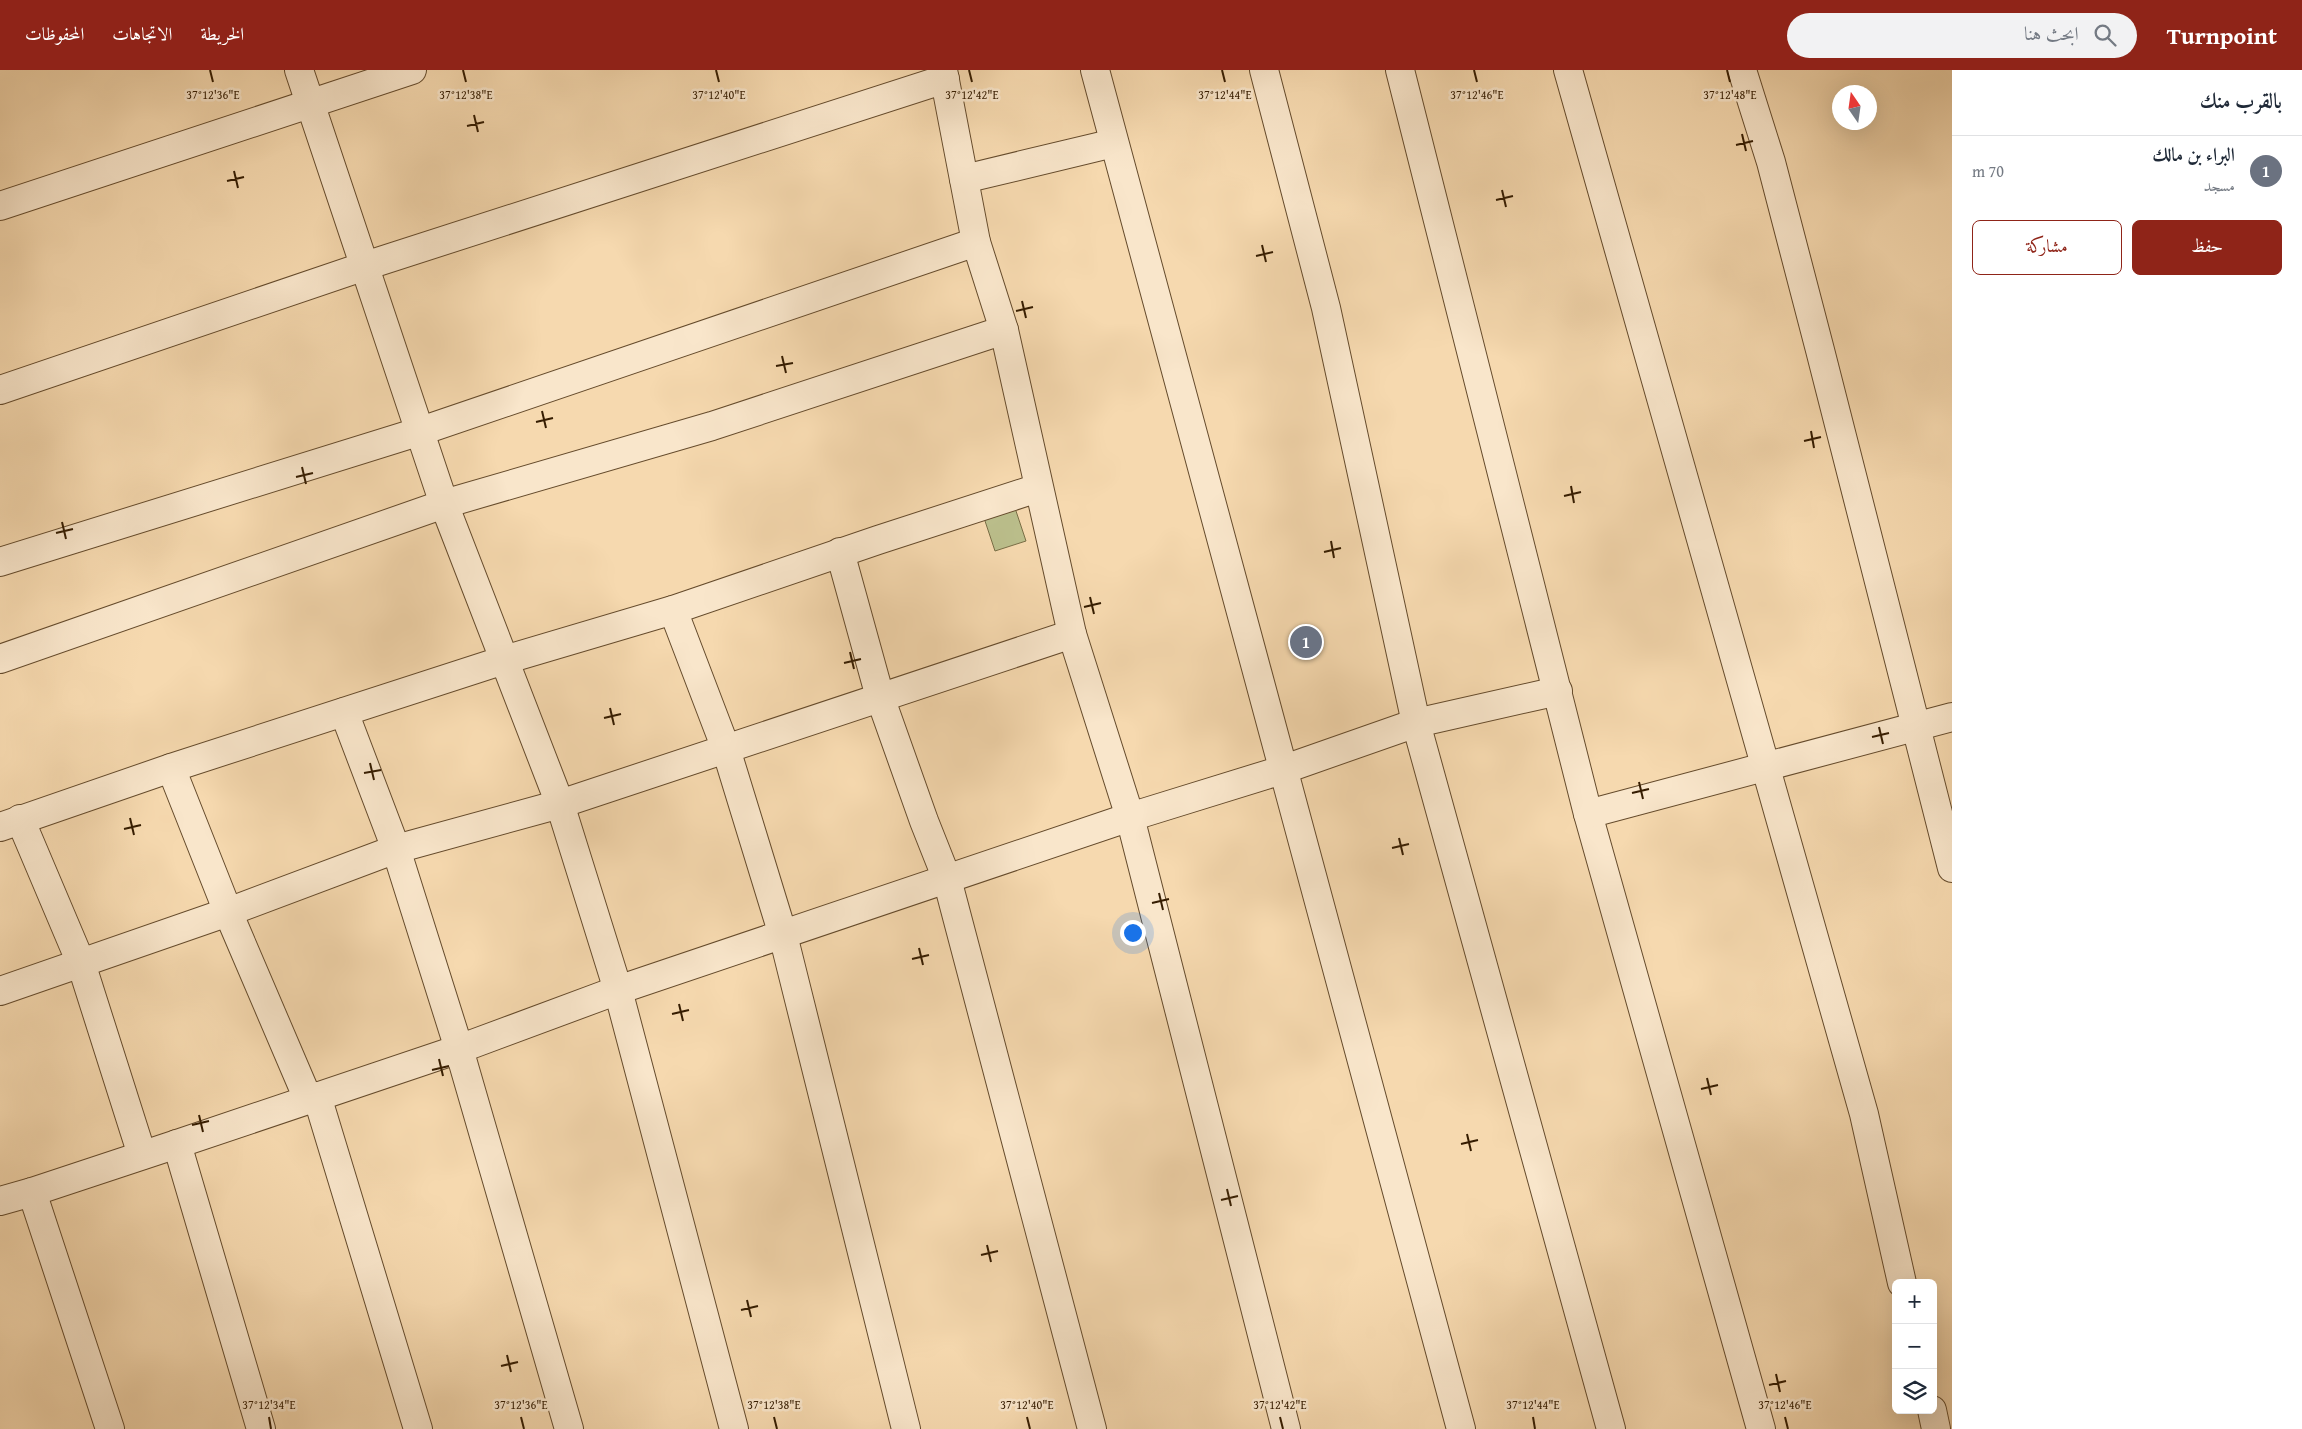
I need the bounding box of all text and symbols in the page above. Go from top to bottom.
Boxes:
search box [1787,13,2137,58]
text: Turnpoint [2167,18,2277,53]
text: ابحث هنا [2024,19,2079,47]
text: المحفوظات [25,20,84,47]
text: الاتجاهات [112,20,172,47]
text: الخريطة [200,20,244,47]
icon: search [2091,21,2119,49]
north arrow [1832,85,1877,130]
text: بالقرب منك [2200,85,2282,116]
text: 37°12'36"E [186,86,240,103]
text: 37°12'38"E [439,86,493,103]
text: 37°12'40"E [692,86,746,103]
text: 37°12'42"E [945,86,999,103]
text: 37°12'44"E [1198,86,1252,103]
text: 37°12'46"E [1450,86,1504,103]
text: 37°12'48"E [1703,86,1757,103]
text: البراء بن مالك [2152,140,2235,168]
text: 70 m [1972,159,2004,183]
text: 1 [2262,159,2270,183]
text: مسجد [2204,173,2235,197]
button: مشاركة [1972,220,2122,275]
button: حفظ [2132,220,2282,275]
pin: 1 [1290,623,1322,661]
your location [1120,920,1146,946]
map controls [1892,1279,1937,1414]
button: + [1892,1279,1937,1324]
button: − [1892,1324,1937,1369]
button: layers [1892,1369,1937,1414]
text: 37°12'34"E [242,1396,296,1413]
text: 37°12'36"E [494,1396,548,1413]
text: 37°12'38"E [747,1396,801,1413]
text: 37°12'40"E [1000,1396,1054,1413]
text: 37°12'42"E [1253,1396,1307,1413]
text: 37°12'44"E [1506,1396,1560,1413]
text: 37°12'46"E [1758,1396,1812,1413]

